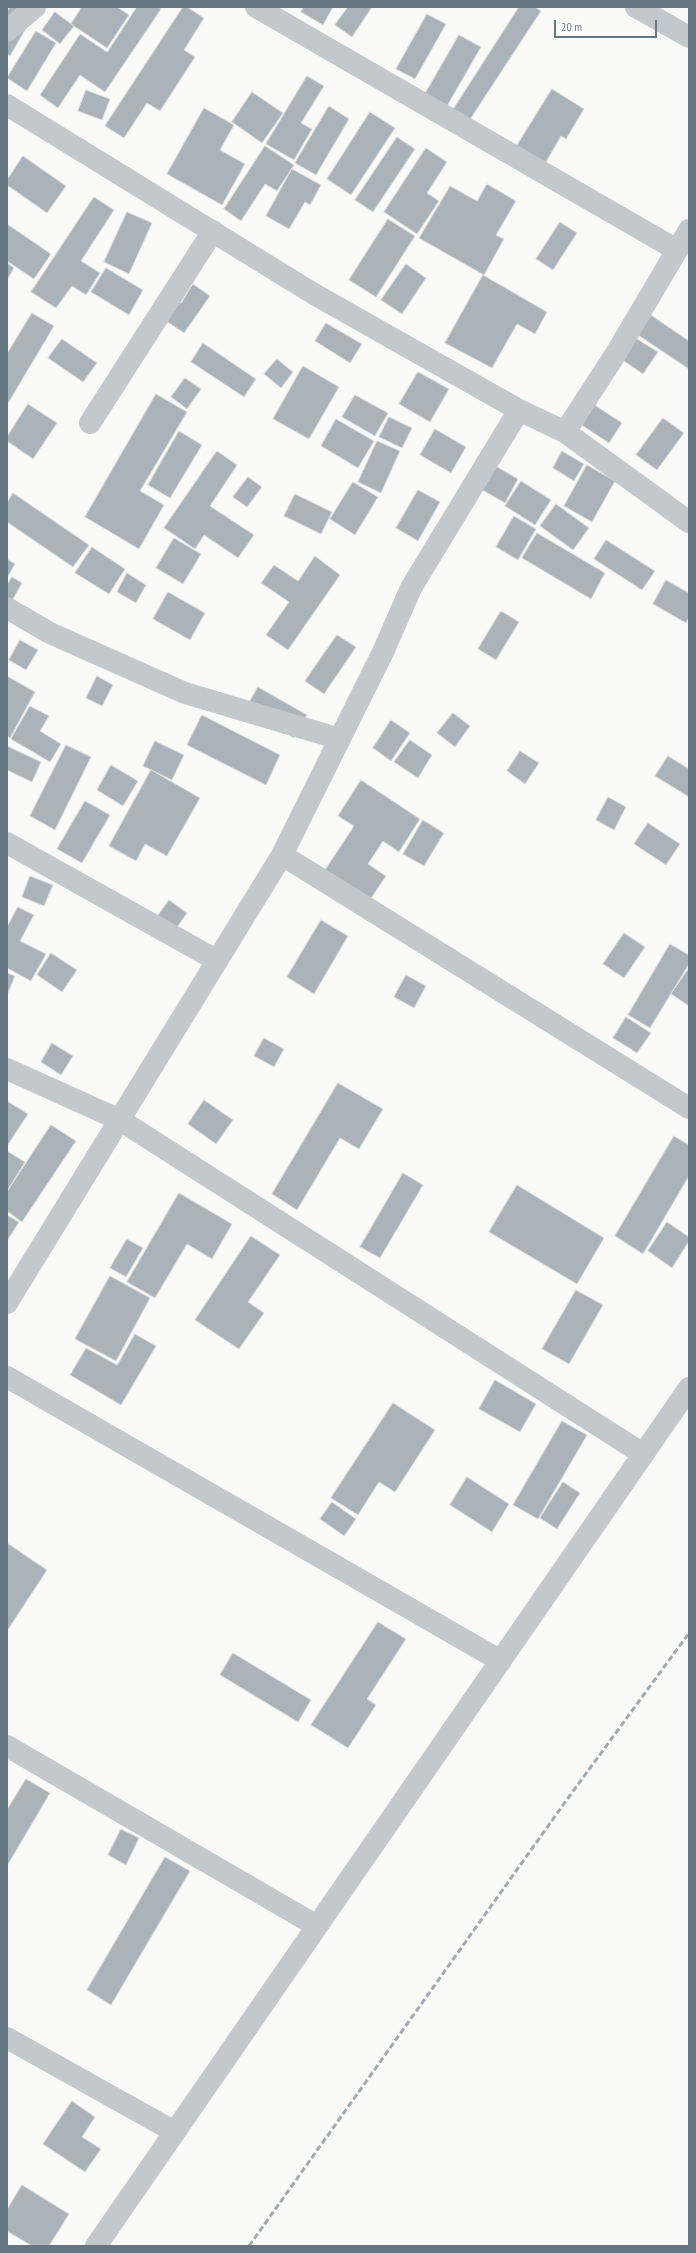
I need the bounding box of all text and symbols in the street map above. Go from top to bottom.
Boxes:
scale bar [556,12,659,38]
text: 20 m [561,19,582,34]

